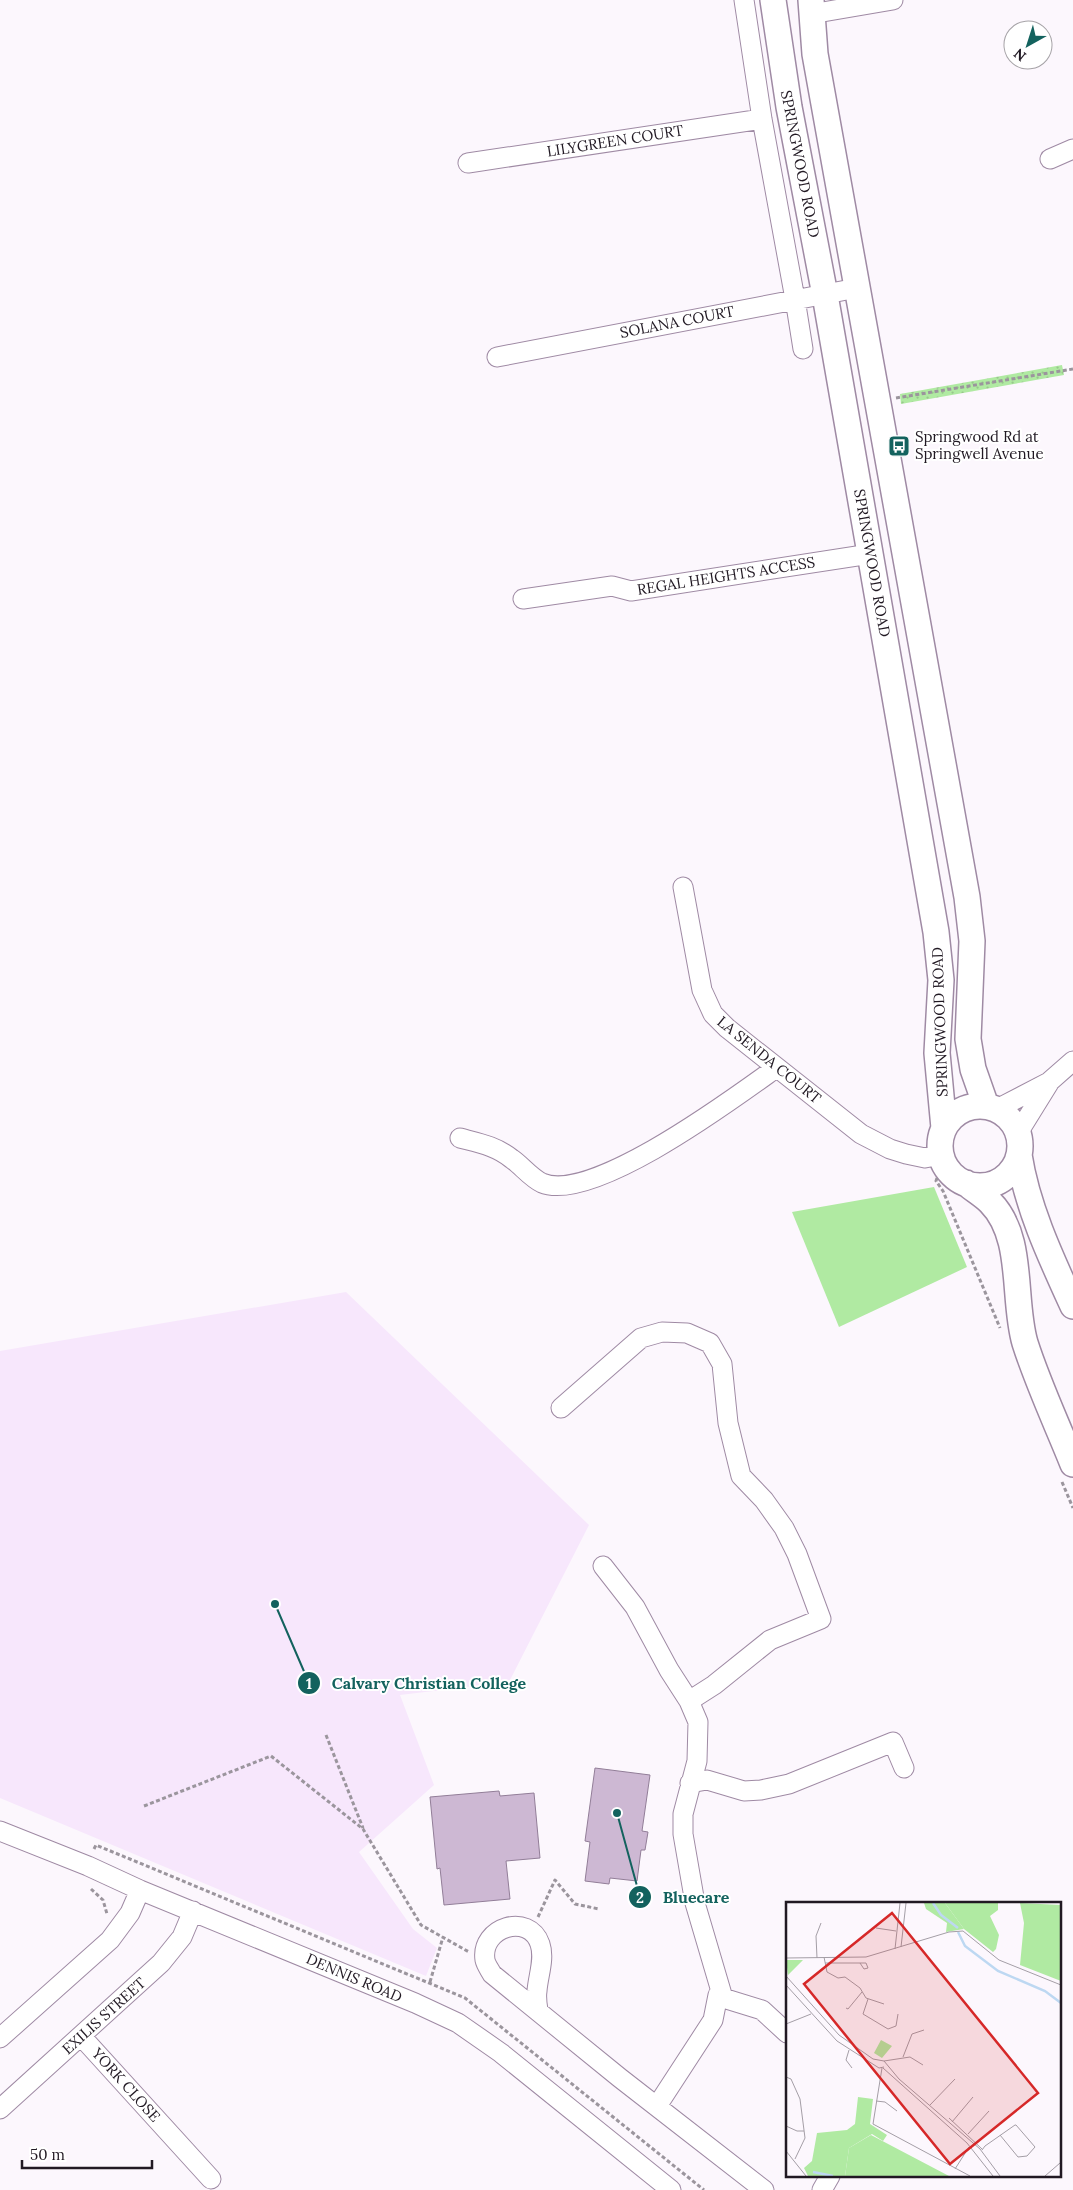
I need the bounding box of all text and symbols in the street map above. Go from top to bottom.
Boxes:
north arrow [1003,20,1053,70]
text: N [1010,45,1030,66]
street label: SPRINGWOOD ROAD [777,89,824,239]
street label: LILYGREEN COURT [545,120,685,161]
street label: SOLANA COURT [618,301,736,342]
place label: Springwood Rd at Springwell Avenue [915,427,1044,463]
bus stop icon: Springwood Rd at Springwell Avenue [887,434,911,458]
street label: SPRINGWOOD ROAD [850,487,895,638]
street label: REGAL HEIGHTS ACCESS [636,552,816,599]
street label: SPRINGWOOD ROAD [927,947,952,1097]
street label: LA SENDA COURT [713,1012,826,1108]
callout: Calvary Christian College [297,1668,536,1699]
text: Calvary Christian College [332,1673,527,1693]
text: 1 [306,1674,312,1693]
callout: Bluecare [628,1882,739,1913]
text: Bluecare [663,1887,730,1907]
text: 2 [636,1888,644,1907]
inset map [786,1902,1060,2178]
street label: DENNIS ROAD [303,1949,405,2006]
street label: EXILIS STREET [58,1973,150,2058]
street label: YORK CLOSE [87,2043,165,2126]
scale bar [22,2138,152,2170]
text: 50 m [30,2145,65,2164]

